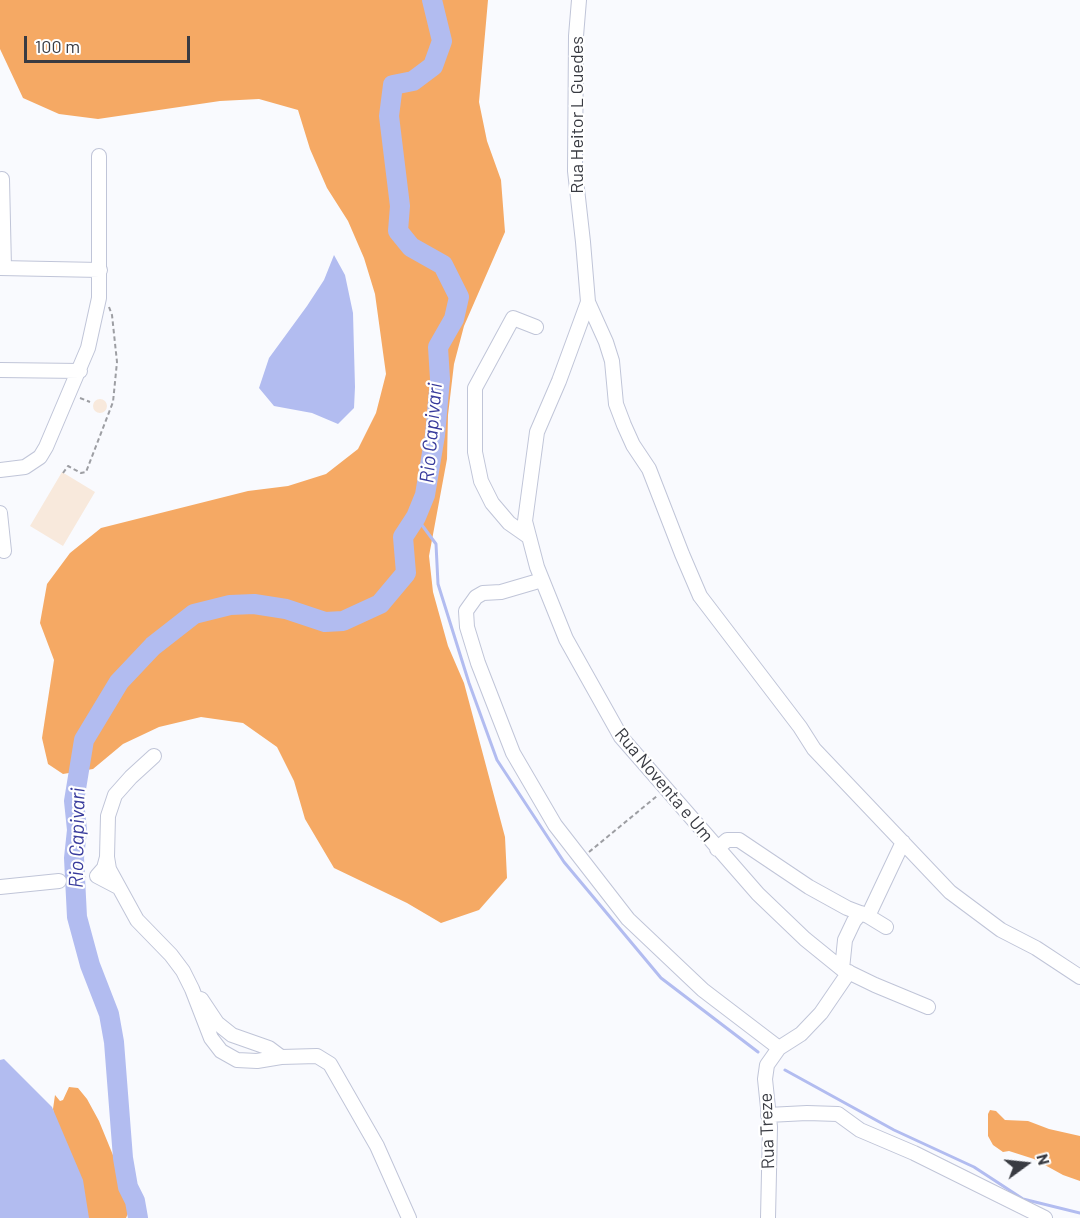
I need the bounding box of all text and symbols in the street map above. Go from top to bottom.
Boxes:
scale bar [27,24,194,62]
text: 100 m [35,35,80,57]
street label: Rua Heitor L Guedes [566,36,588,194]
water label: Rio Capivari [415,382,447,484]
street label: Rua Noventa e Um [610,724,718,846]
water label: Rio Capivari [64,788,90,888]
street label: Rua Treze [755,1092,779,1170]
north arrow [996,1134,1056,1194]
text: N [1033,1152,1054,1167]

